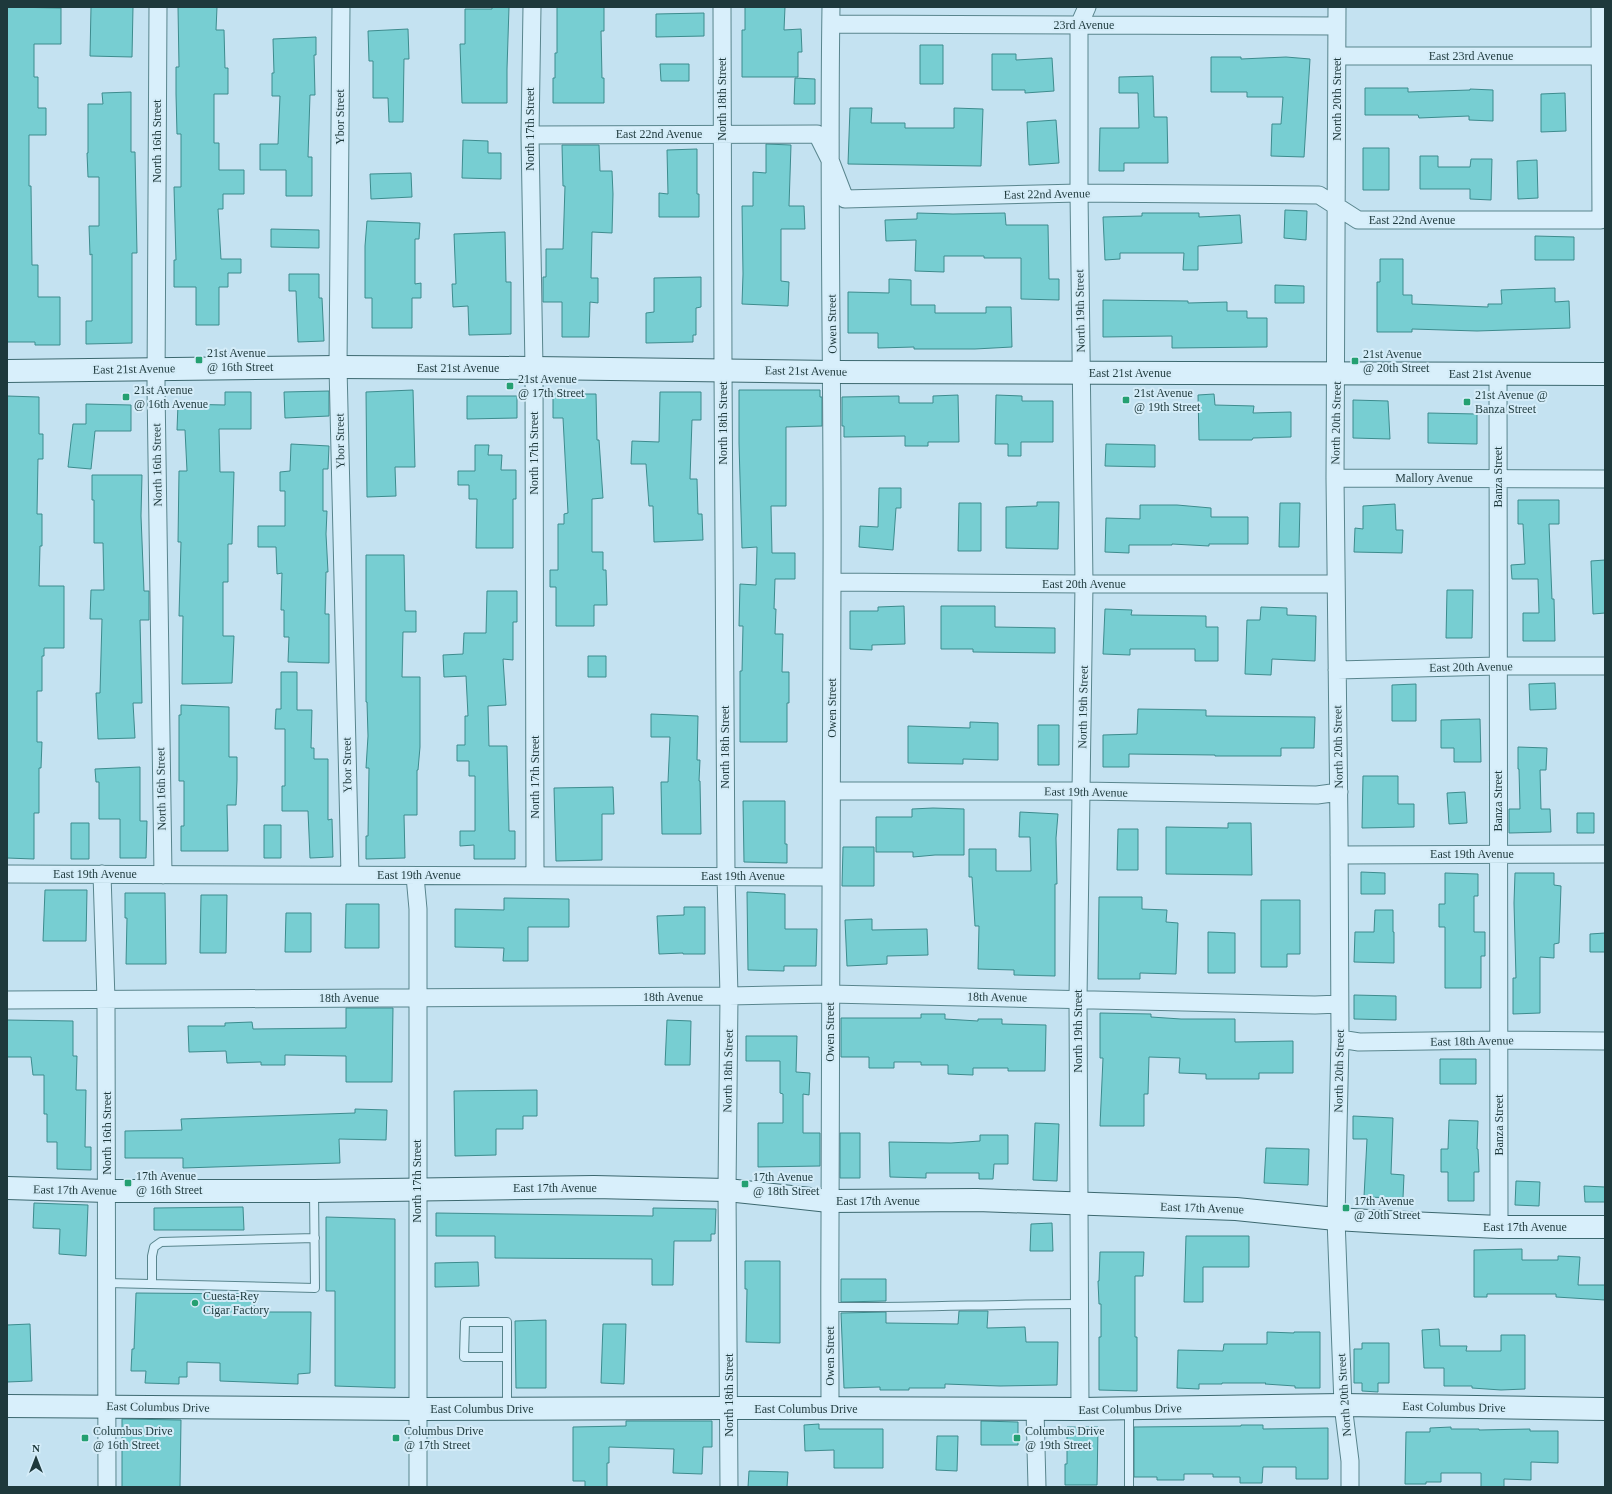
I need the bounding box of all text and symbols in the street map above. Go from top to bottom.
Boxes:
street label: 23rd Avenue [1054,18,1114,32]
street label: East 23rd Avenue [1429,49,1513,63]
street label: North 18th Street [715,57,729,141]
street label: North 20th Street [1330,57,1344,141]
street label: North 17th Street [523,87,537,171]
street label: Ybor Street [333,89,347,145]
street label: North 16th Street [150,99,164,183]
street label: East 22nd Avenue [616,127,702,141]
street label: East 22nd Avenue [1004,186,1090,202]
street label: East 22nd Avenue [1369,213,1455,227]
street label: North 19th Street [1072,269,1088,353]
street label: Owen Street [824,293,840,354]
place label: 21st Avenue @ 16th Street [207,346,274,374]
place label: 21st Avenue @ 20th Street [1363,347,1430,375]
marker: 21st Avenue @ 16th Street [194,355,204,365]
marker: 21st Avenue @ 20th Street [1350,356,1360,366]
street label: East 21st Avenue [93,361,175,377]
street label: East 21st Avenue [417,361,499,375]
street label: East 21st Avenue [765,363,847,379]
street label: East 21st Avenue [1089,366,1171,380]
street label: East 21st Avenue [1449,367,1531,381]
place label: 21st Avenue @ 17th Street [518,372,585,400]
marker: 21st Avenue @ 17th Street [505,381,515,391]
street label: North 18th Street [716,381,730,465]
street label: North 20th Street [1328,381,1344,465]
place label: 21st Avenue @ 16th Avenue [134,383,208,411]
place label: 21st Avenue @ 19th Street [1134,386,1201,414]
place label: 21st Avenue @ Banza Street [1475,388,1548,416]
marker: 21st Avenue @ 16th Avenue [121,392,131,402]
marker: 21st Avenue @ 19th Street [1121,395,1131,405]
marker: 21st Avenue @ Banza Street [1462,397,1472,407]
street label: North 17th Street [527,411,541,495]
street label: Ybor Street [333,412,347,469]
street label: North 16th Street [149,423,165,507]
street label: Banza Street [1491,446,1505,507]
street label: Mallory Avenue [1395,471,1473,485]
street label: East 20th Avenue [1042,577,1126,591]
street label: East 20th Avenue [1429,659,1513,675]
street label: North 19th Street [1075,665,1091,749]
street label: Owen Street [825,678,839,738]
street label: North 18th Street [718,705,732,789]
street label: North 20th Street [1330,705,1346,789]
street label: North 17th Street [528,735,542,819]
street label: Ybor Street [340,736,354,793]
street label: North 16th Street [153,747,169,831]
street label: Banza Street [1491,770,1505,831]
street label: East 19th Avenue [1044,784,1128,800]
street label: East 19th Avenue [1430,847,1514,861]
street label: East 19th Avenue [53,867,137,881]
street label: East 19th Avenue [377,868,461,882]
street label: East 19th Avenue [701,869,785,883]
street label: 18th Avenue [967,989,1027,1005]
street label: North 19th Street [1071,989,1085,1073]
street label: 18th Avenue [643,990,703,1004]
street label: 18th Avenue [319,991,379,1005]
street label: Owen Street [823,1002,837,1062]
street label: North 18th Street [720,1029,736,1113]
street label: North 20th Street [1331,1029,1347,1113]
street label: East 18th Avenue [1430,1033,1514,1049]
street label: North 16th Street [100,1091,114,1175]
street label: Banza Street [1492,1094,1506,1155]
street label: North 17th Street [410,1139,424,1223]
place label: 17th Avenue @ 16th Street [136,1169,203,1197]
place label: 17th Avenue @ 18th Street [753,1170,820,1198]
marker: 17th Avenue @ 16th Street [123,1178,133,1188]
marker: 17th Avenue @ 18th Street [740,1179,750,1189]
street label: East 17th Avenue [513,1181,597,1195]
street label: East 17th Avenue [33,1182,117,1198]
street label: East 17th Avenue [836,1194,920,1208]
place label: 17th Avenue @ 20th Street [1354,1194,1421,1222]
street label: East 17th Avenue [1160,1200,1244,1216]
marker: 17th Avenue @ 20th Street [1341,1203,1351,1213]
street label: East 17th Avenue [1483,1220,1567,1234]
place label: Cuesta-Rey Cigar Factory [203,1289,269,1317]
marker: Cuesta-Rey Cigar Factory [190,1298,200,1308]
street label: Owen Street [823,1326,837,1386]
street label: North 20th Street [1334,1352,1354,1437]
street label: North 18th Street [722,1353,736,1437]
street label: East Columbus Drive [106,1399,210,1415]
street label: East Columbus Drive [1402,1399,1506,1415]
street label: East Columbus Drive [1078,1401,1182,1417]
street label: East Columbus Drive [430,1402,534,1416]
street label: East Columbus Drive [754,1402,858,1416]
place label: Columbus Drive @ 16th Street [93,1424,173,1452]
place label: Columbus Drive @ 17th Street [404,1424,484,1452]
place label: Columbus Drive @ 19th Street [1025,1424,1105,1452]
marker: Columbus Drive @ 16th Street [80,1433,90,1443]
marker: Columbus Drive @ 17th Street [391,1433,401,1443]
marker: Columbus Drive @ 19th Street [1012,1433,1022,1443]
north arrow [16,1438,56,1478]
text: N [32,1442,40,1454]

